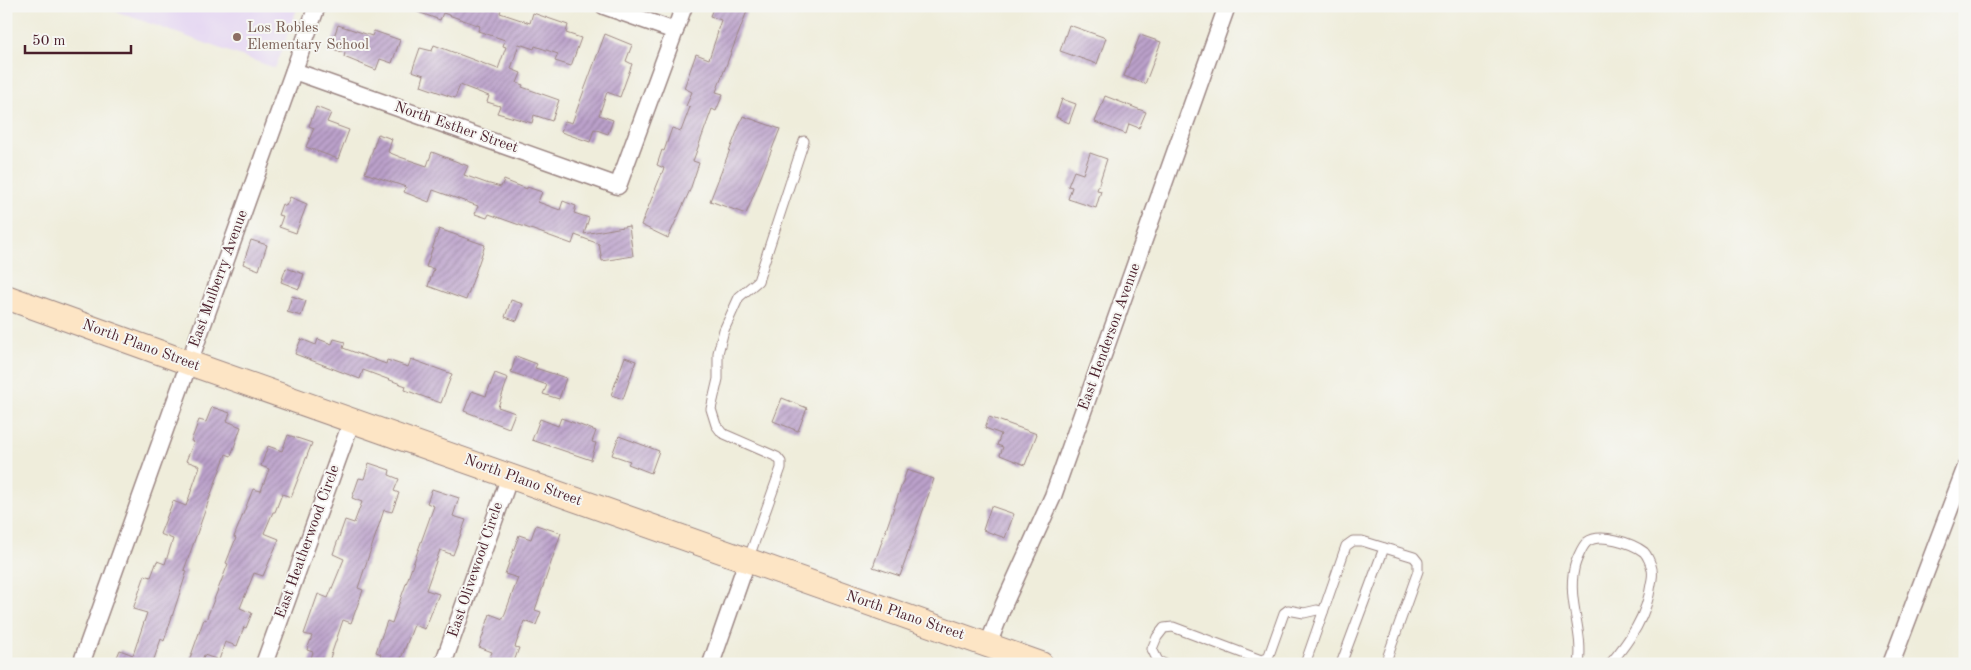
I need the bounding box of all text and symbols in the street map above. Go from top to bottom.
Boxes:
place label: Los Robles Elementary School [247,21,369,53]
scale bar [25,22,131,54]
marker: Los Robles Elementary School [231,31,243,43]
text: 50 m [32,34,66,49]
street label: North Esther Street [392,100,520,156]
street label: East Mulberry Avenue [187,208,251,350]
street label: East Henderson Avenue [1076,261,1144,413]
street label: North Plano Street [80,318,202,374]
street label: North Plano Street [462,453,584,509]
street label: East Heatherwood Circle [273,463,343,621]
street label: East Olivewood Circle [446,500,506,640]
street label: North Plano Street [844,589,966,643]

